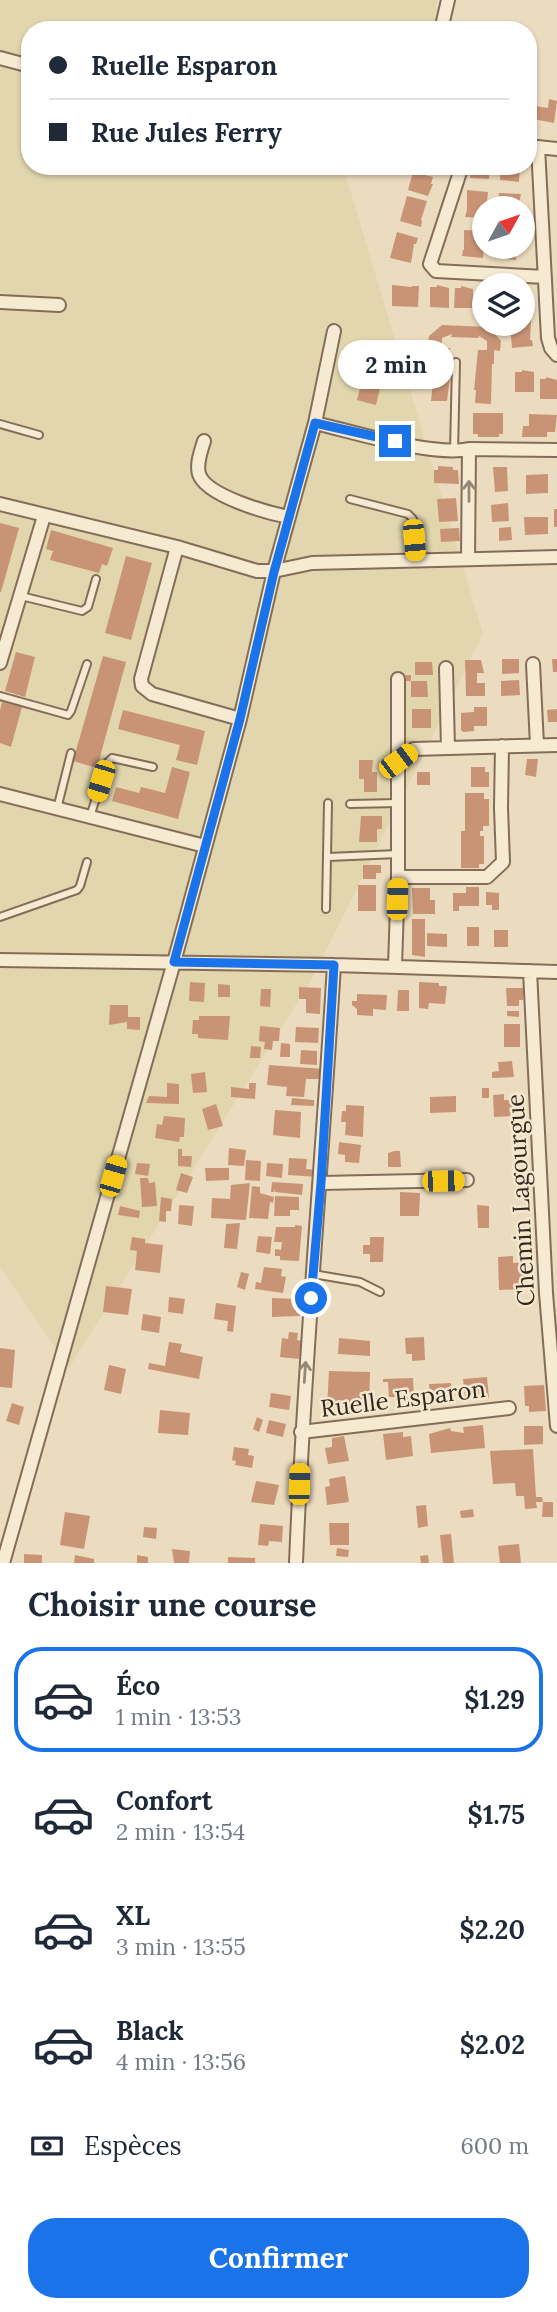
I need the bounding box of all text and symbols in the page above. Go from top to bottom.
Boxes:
text: Ruelle Esparon [91,49,277,82]
text: Rue Jules Ferry [91,116,282,149]
north arrow [472,196,536,259]
map controls [472,196,535,336]
button: layers [472,273,535,336]
callout: 2 min [337,340,453,388]
text: 2 min [365,350,427,379]
route end [379,425,411,457]
one-way arrow [462,479,476,502]
car [402,518,427,562]
car [375,740,422,782]
car [85,758,118,804]
car [386,878,409,920]
street label: Chemin Lagourgue [499,1093,542,1307]
car [98,1153,129,1199]
car [422,1170,465,1192]
route start [295,1282,327,1314]
one-way arrow [299,1362,312,1384]
street label: Ruelle Esparon [318,1373,487,1424]
car [288,1463,311,1505]
text: Choisir une course [28,1584,316,1625]
icon: car [32,1668,95,1731]
text: Éco [116,1669,160,1702]
text: $1.29 [464,1683,525,1716]
text: 1 min · 13:53 [116,1702,242,1731]
icon: car [32,1783,95,1846]
text: Confort [116,1784,213,1817]
text: $1.75 [468,1798,525,1831]
text: 2 min · 13:54 [116,1817,245,1846]
icon: car [32,1898,95,1961]
text: XL [116,1899,150,1932]
text: $2.20 [459,1913,525,1946]
text: 3 min · 13:55 [116,1932,246,1961]
icon: car [32,2013,95,2076]
text: Black [116,2014,184,2047]
text: $2.02 [460,2028,525,2061]
text: 4 min · 13:56 [116,2047,246,2076]
icon: cash [28,2127,66,2165]
text: Espèces [84,2129,182,2162]
text: 600 m [461,2131,529,2160]
button: Confirmer [28,2218,529,2298]

